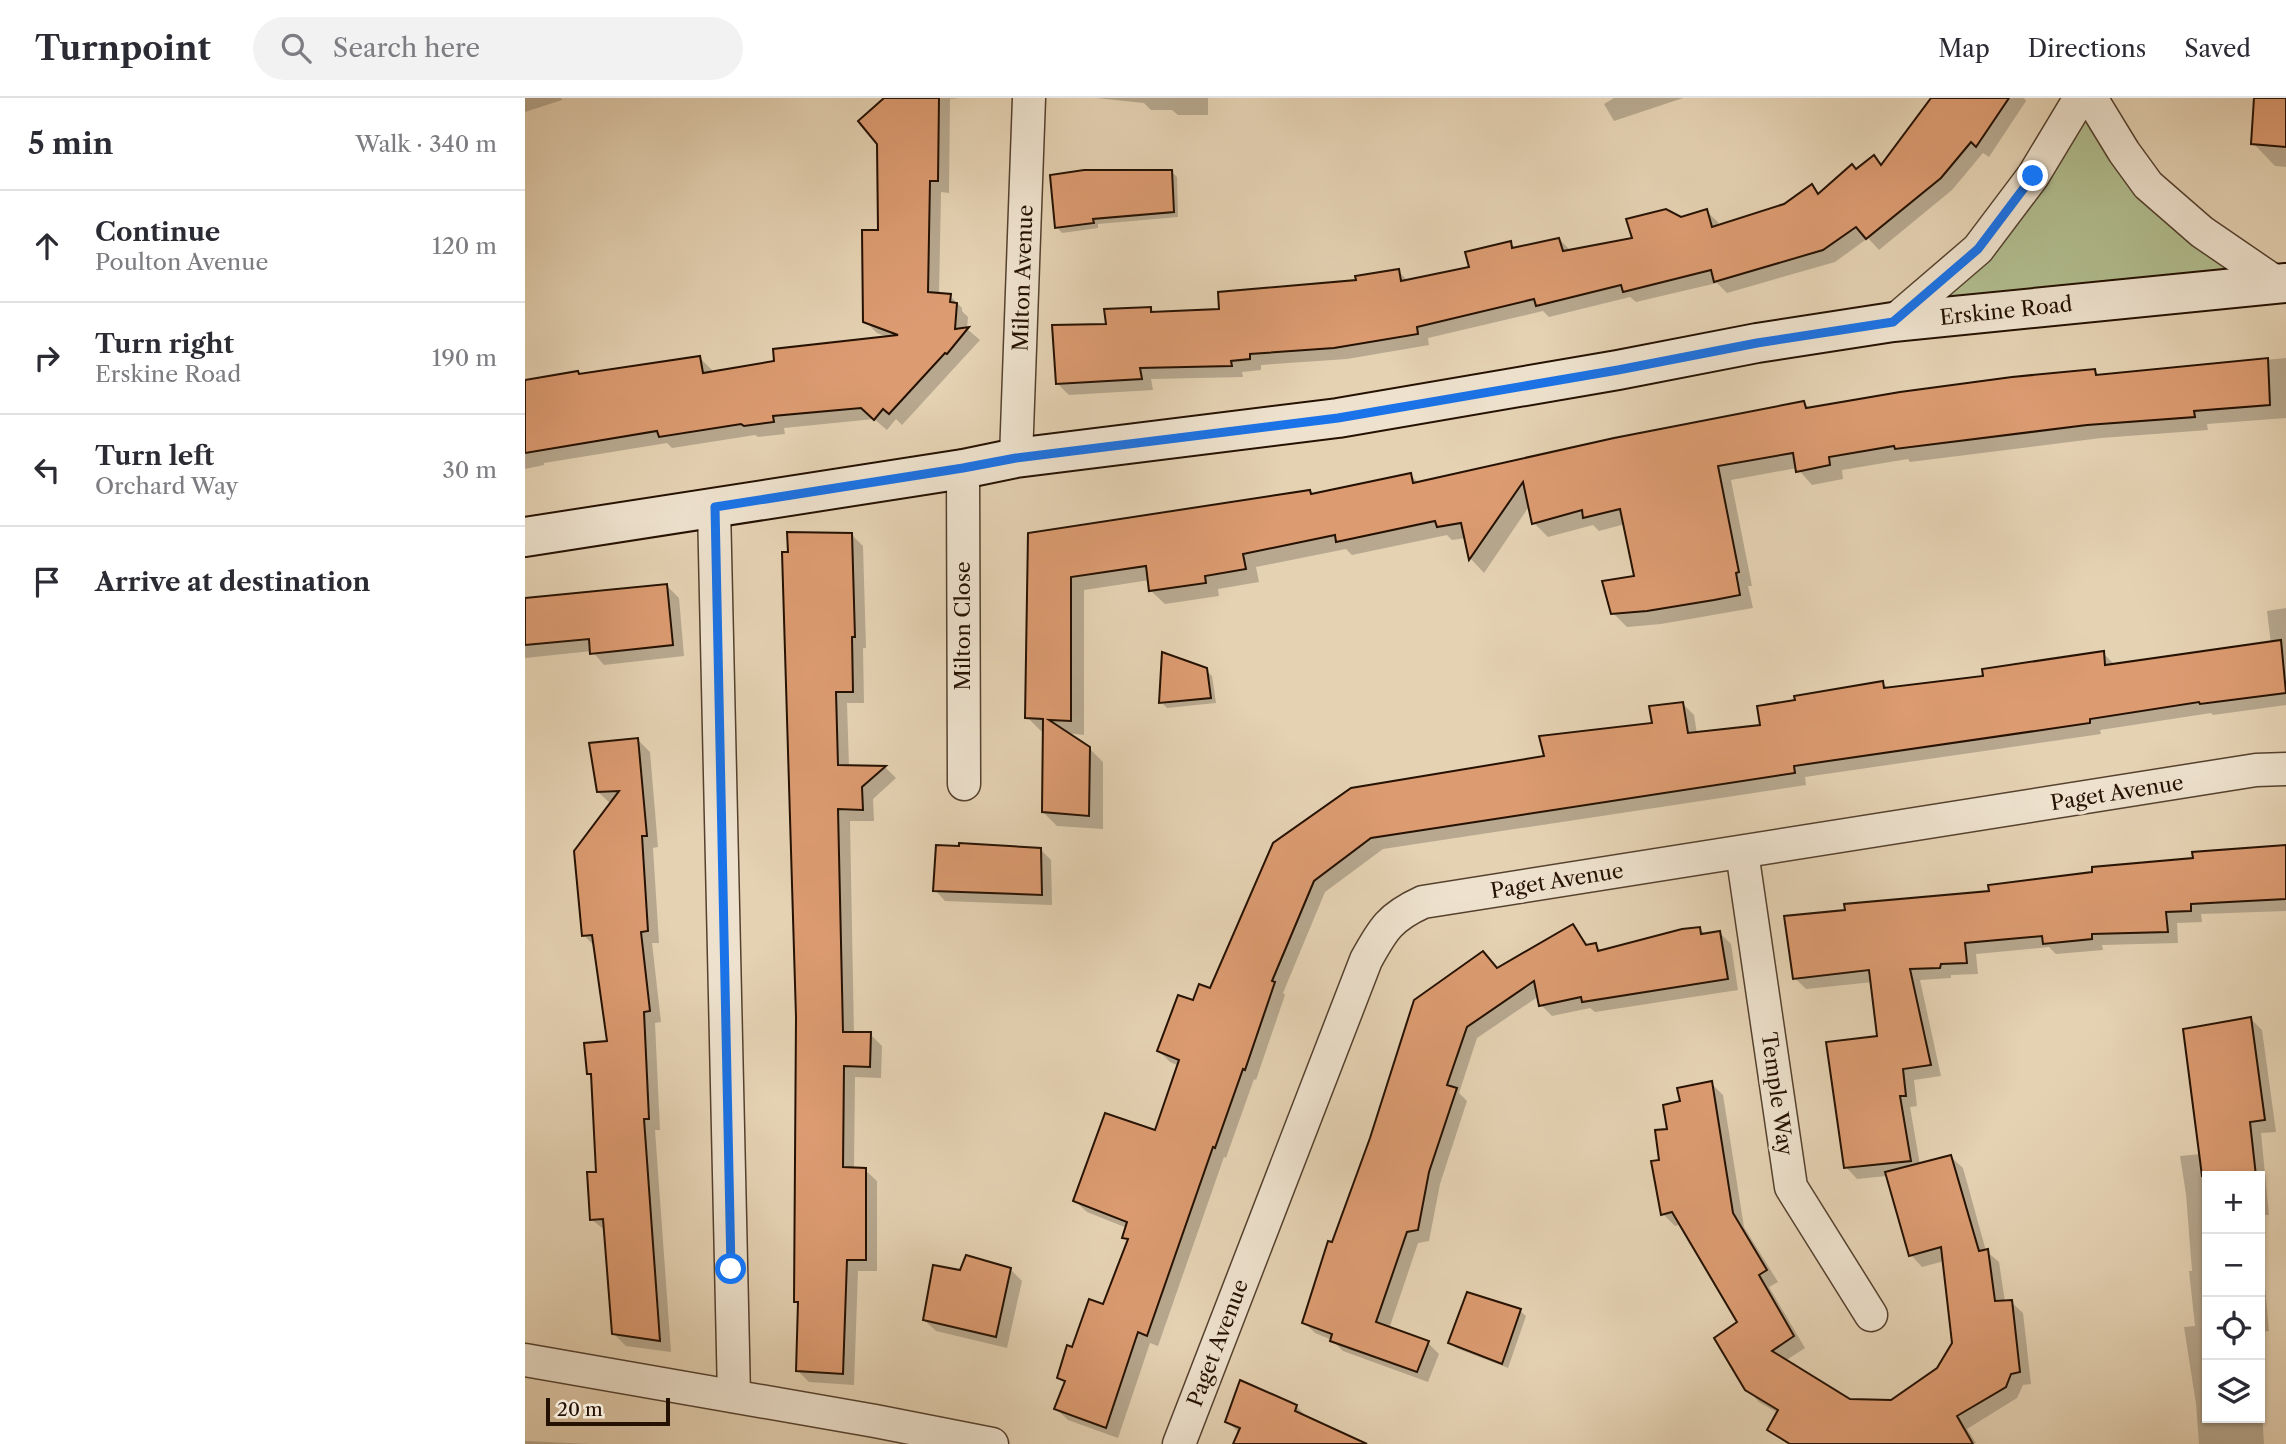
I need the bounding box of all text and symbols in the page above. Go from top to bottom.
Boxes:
search box [253,17,743,80]
text: Turnpoint [35,28,211,69]
icon: search [277,29,315,67]
text: Search here [333,32,480,64]
text: Map [1938,34,1990,63]
text: Directions [2028,34,2146,63]
text: Saved [2184,34,2251,63]
text: 5 min [28,125,113,162]
text: Walk · 340 m [355,130,497,158]
route end [2017,160,2048,191]
street label: Milton Avenue [1007,204,1038,352]
text: Continue [95,216,220,248]
icon: ahead [28,227,66,265]
text: 120 m [432,232,497,260]
text: Poulton Avenue [95,248,268,276]
street label: Erskine Road [1938,291,2074,330]
text: Turn right [95,328,234,360]
icon: right [28,339,66,377]
text: 190 m [432,344,497,372]
text: Erskine Road [95,360,241,388]
text: Turn left [95,440,214,472]
icon: left [28,451,66,489]
text: 30 m [442,456,497,484]
text: Orchard Way [95,472,238,500]
street label: Milton Close [950,561,975,691]
icon: arrive [28,563,66,601]
text: Arrive at destination [95,566,370,598]
street label: Paget Avenue [2049,770,2185,815]
street label: Paget Avenue [1489,858,1625,903]
street label: Temple Way [1756,1031,1799,1157]
map controls [2202,1171,2265,1423]
button: + [2202,1171,2265,1234]
button: − [2202,1234,2265,1297]
route start [715,1253,746,1284]
street label: Paget Avenue [1182,1276,1253,1410]
button: locate [2202,1297,2265,1360]
button: layers [2202,1360,2265,1423]
scale bar [546,1395,670,1427]
text: 20 m [557,1398,603,1421]

